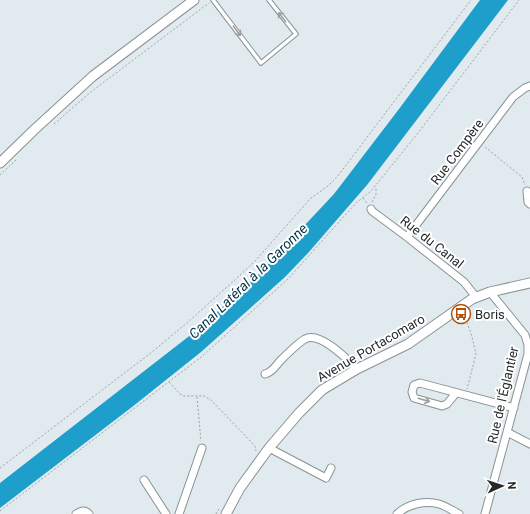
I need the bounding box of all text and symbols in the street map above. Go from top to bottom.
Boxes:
one-way arrow [278,12,287,23]
one-way arrow [232,25,241,36]
street label: Rue Compère [428,116,487,188]
street label: Rue du Canal [397,213,467,271]
water label: Canal Latéral à la Garonne [185,220,311,342]
bus stop icon: Boris [450,303,472,325]
place label: Boris [475,307,505,322]
street label: Avenue Portacomaro [315,311,427,385]
street label: Rue de l'Églantier [485,345,522,445]
one-way arrow [417,397,430,405]
north arrow [482,466,522,506]
text: N [505,481,518,490]

